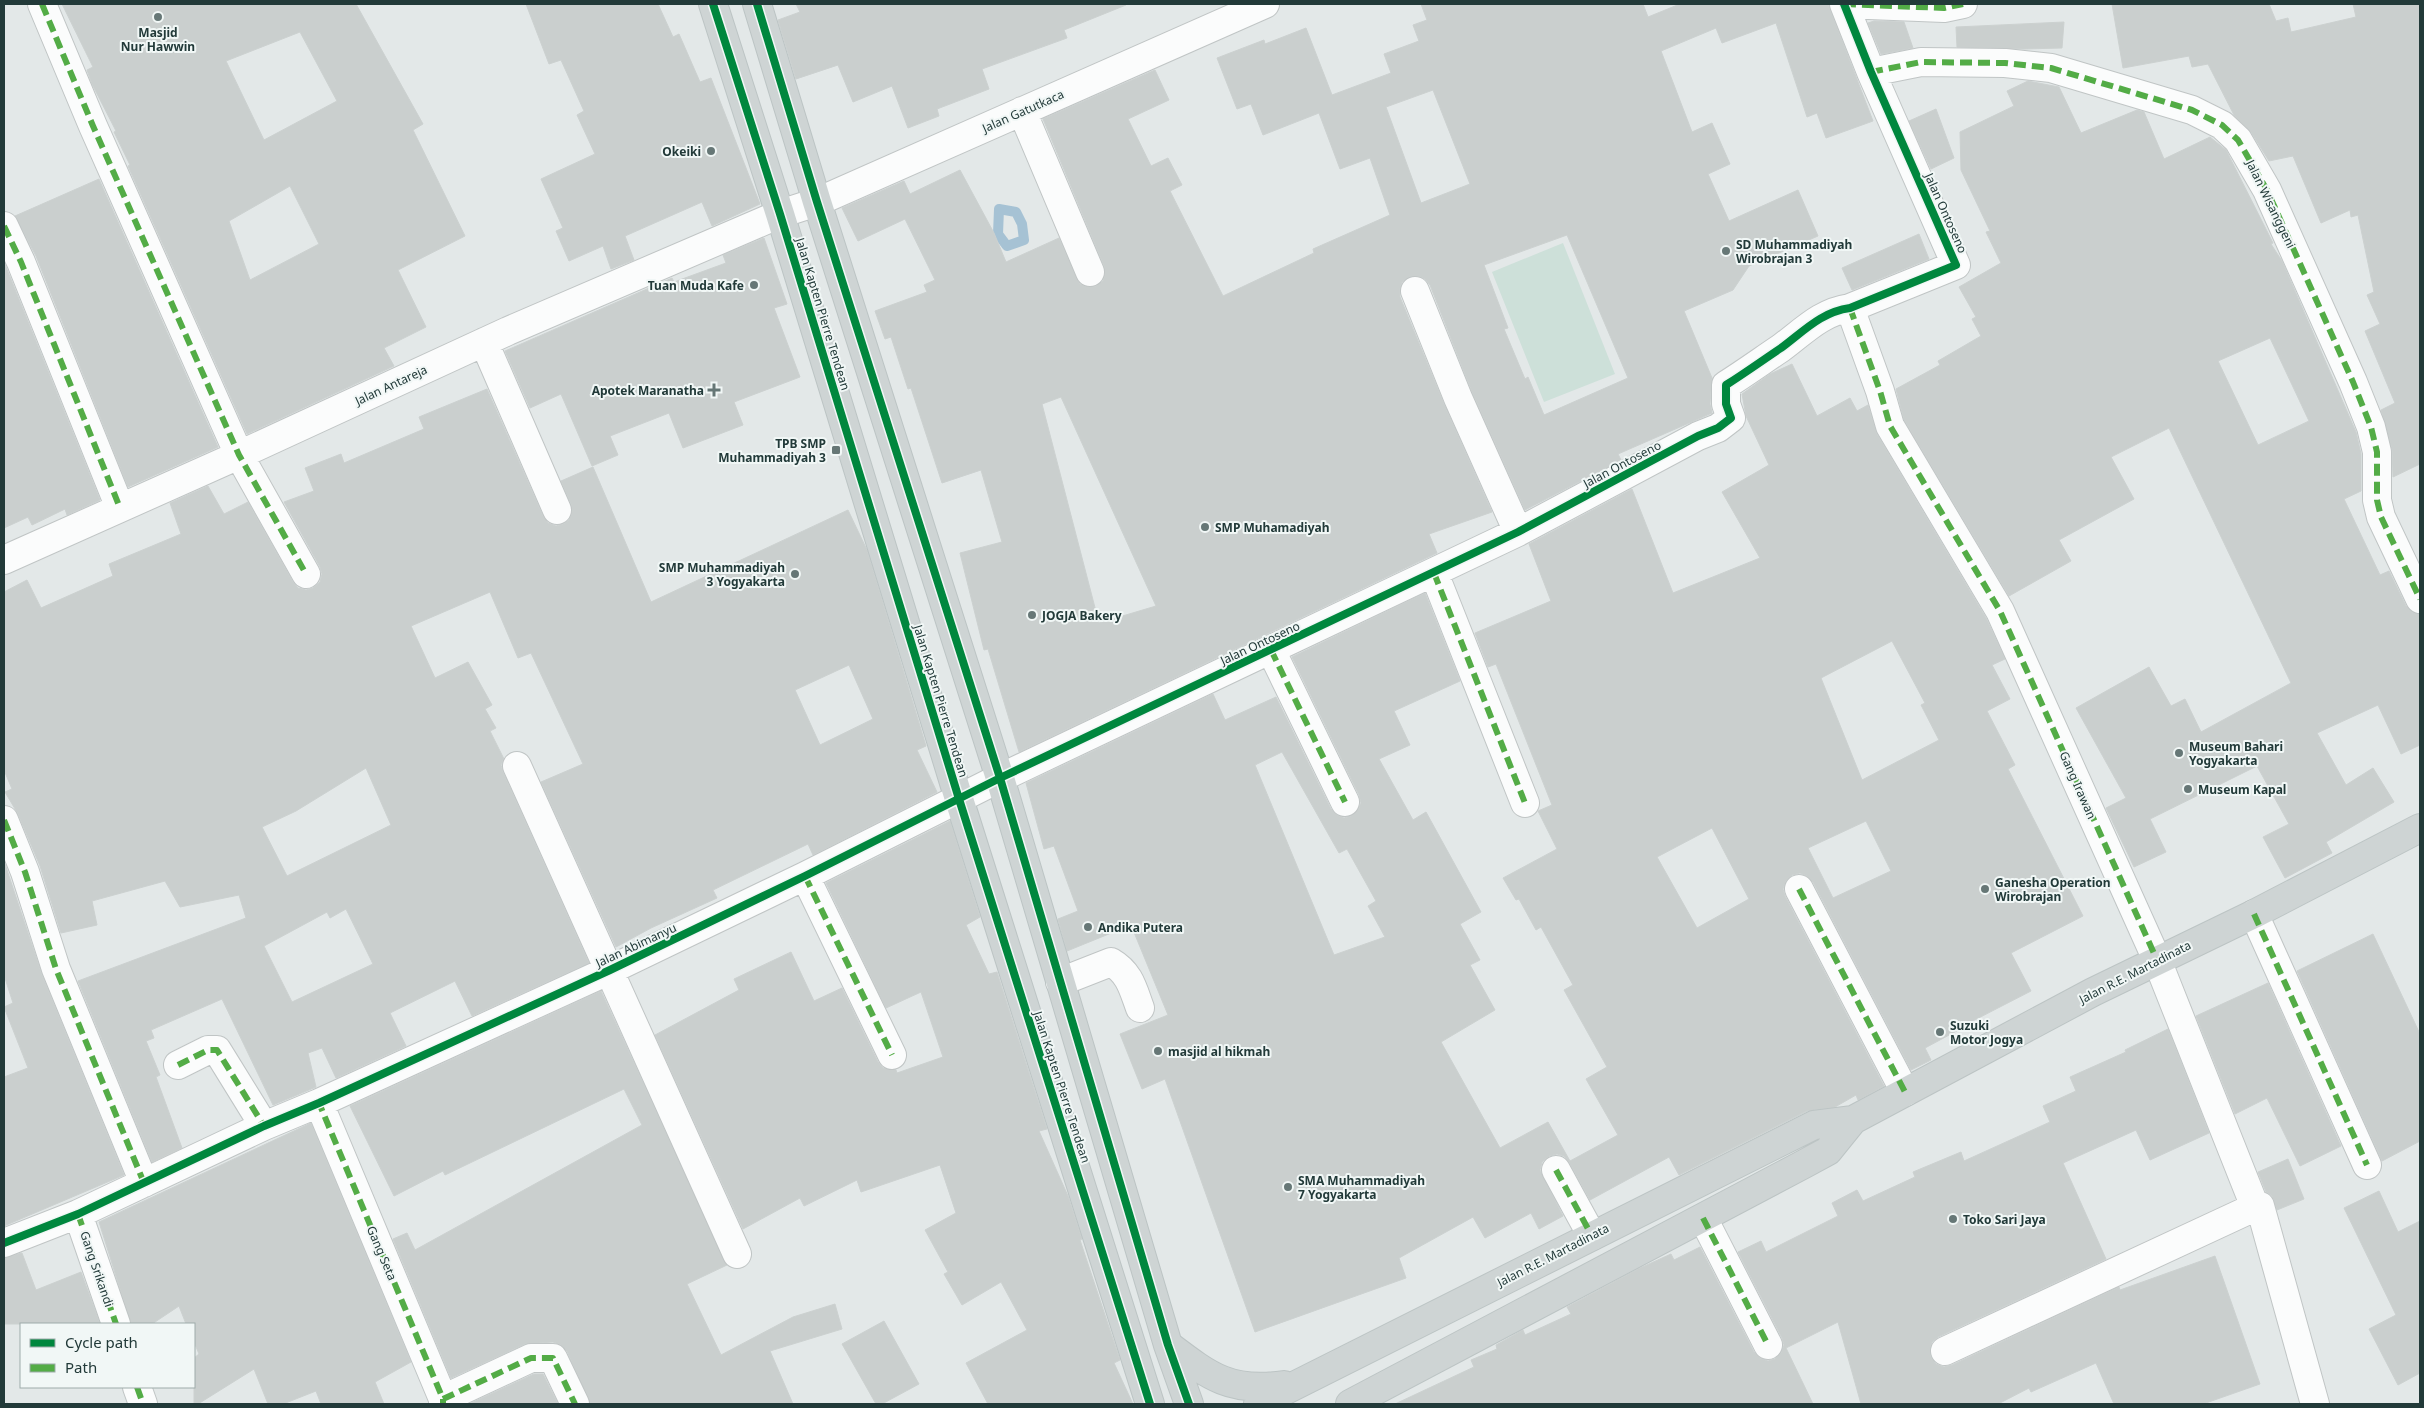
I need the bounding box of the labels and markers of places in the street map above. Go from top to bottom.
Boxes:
marker: Masjid Nur Hawwin [152,11,164,23]
place label: Masjid Nur Hawwin [121,24,195,55]
place label: Okeiki [662,143,701,160]
marker: Okeiki [705,145,717,157]
place label: SD Muhammadiyah Wirobrajan 3 [1736,236,1852,267]
marker: SD Muhammadiyah Wirobrajan 3 [1720,245,1732,257]
place label: Tuan Muda Kafe [648,277,744,294]
marker: Tuan Muda Kafe [748,279,760,291]
place label: Apotek Maranatha [592,382,704,399]
marker: Apotek Maranatha [708,384,720,396]
place label: TPB SMP Muhammadiyah 3 [718,435,826,466]
marker: TPB SMP Muhammadiyah 3 [830,444,842,456]
place label: SMP Muhamadiyah [1215,519,1330,536]
marker: SMP Muhamadiyah [1199,521,1211,533]
place label: SMP Muhammadiyah 3 Yogyakarta [659,559,785,590]
marker: SMP Muhammadiyah 3 Yogyakarta [789,568,801,580]
place label: JOGJA Bakery [1041,607,1122,624]
marker: JOGJA Bakery [1026,609,1038,621]
place label: Museum Bahari Yogyakarta [2189,738,2283,769]
marker: Museum Bahari Yogyakarta [2173,747,2185,759]
place label: Museum Kapal [2198,781,2286,798]
marker: Museum Kapal [2182,783,2194,795]
place label: Ganesha Operation Wirobrajan [1995,874,2111,905]
marker: Ganesha Operation Wirobrajan [1979,883,1991,895]
place label: Andika Putera [1098,919,1183,936]
marker: Andika Putera [1082,921,1094,933]
place label: Suzuki Motor Jogya [1950,1017,2023,1048]
marker: Suzuki Motor Jogya [1934,1026,1946,1038]
place label: masjid al hikmah [1168,1043,1270,1060]
marker: masjid al hikmah [1152,1045,1164,1057]
place label: SMA Muhammadiyah 7 Yogyakarta [1298,1172,1425,1203]
marker: SMA Muhammadiyah 7 Yogyakarta [1282,1181,1294,1193]
place label: Toko Sari Jaya [1963,1211,2046,1228]
marker: Toko Sari Jaya [1947,1213,1959,1225]

